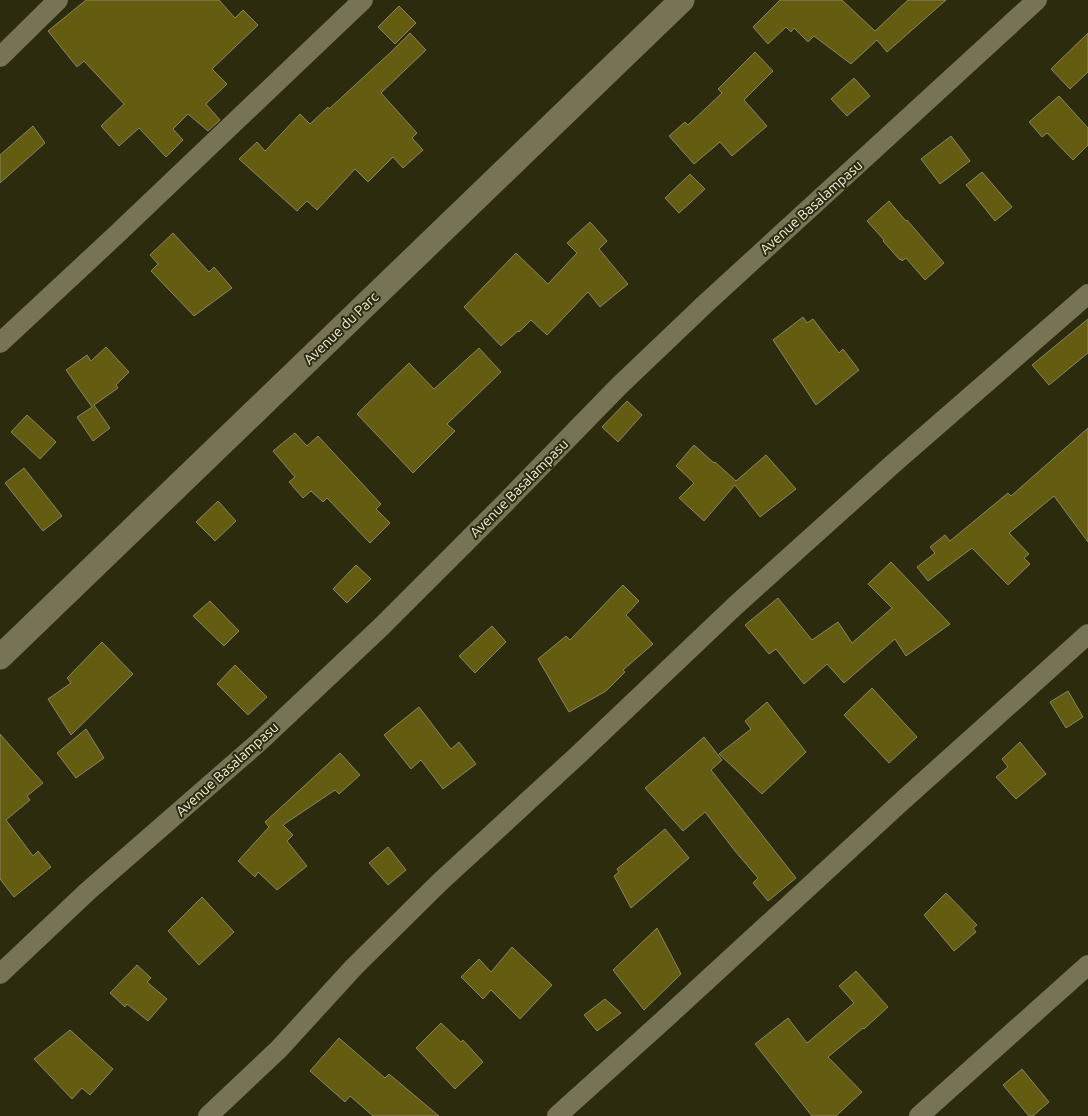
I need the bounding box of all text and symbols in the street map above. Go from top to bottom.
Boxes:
street label: Avenue Basalampasu [757,157,865,257]
street label: Avenue du Parc [301,288,382,367]
street label: Avenue Basalampasu [467,436,571,540]
street label: Avenue Basalampasu [173,719,281,819]

